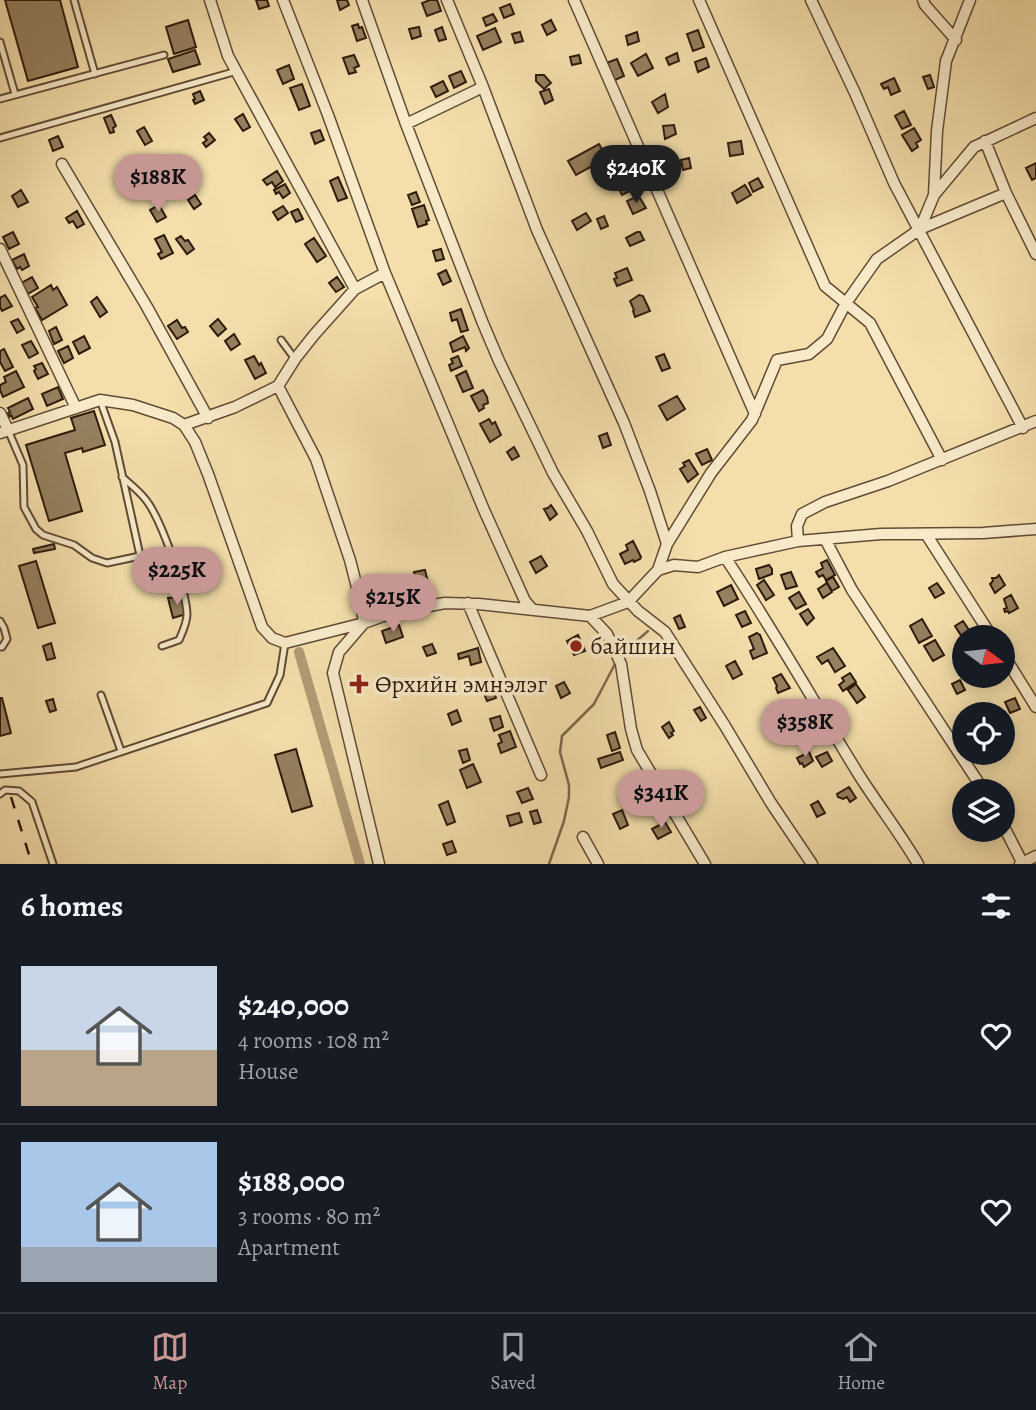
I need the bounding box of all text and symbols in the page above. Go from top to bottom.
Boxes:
pin: $240K [587,146,685,205]
text: $240K [606,152,666,183]
pin: $188K [109,154,207,214]
text: $188K [130,161,186,192]
pin: $225K [128,548,226,607]
text: $225K [148,554,206,585]
pin: $215K [344,574,442,634]
text: $215K [366,581,421,612]
north arrow [952,625,1015,688]
map controls [952,625,1015,842]
place label: байшин [590,630,675,662]
marker: байшин [568,638,584,654]
place label: Өрхийн эмнэлэг [375,668,547,700]
marker: Өрхийн эмнэлэг [349,674,369,694]
pin: $358K [756,700,854,759]
button: locate [952,702,1015,765]
text: $358K [777,706,833,737]
pin: $341K [612,770,710,830]
text: $341K [634,777,688,808]
button: layers [952,779,1015,842]
text: 6 homes [21,886,123,926]
icon: filters [977,887,1015,925]
text: $240,000 [238,985,349,1025]
icon: home [77,994,161,1078]
icon: heart [977,1017,1015,1055]
text: 4 rooms · 108 m² [238,1025,389,1056]
text: House [238,1056,298,1087]
text: $188,000 [238,1161,345,1201]
icon: home [77,1170,161,1254]
icon: heart [977,1193,1015,1231]
text: 3 rooms · 80 m² [238,1201,380,1232]
text: Apartment [238,1232,340,1263]
tab: Map [151,1328,189,1396]
tab: Saved [491,1328,536,1396]
tab: Home [837,1328,885,1396]

